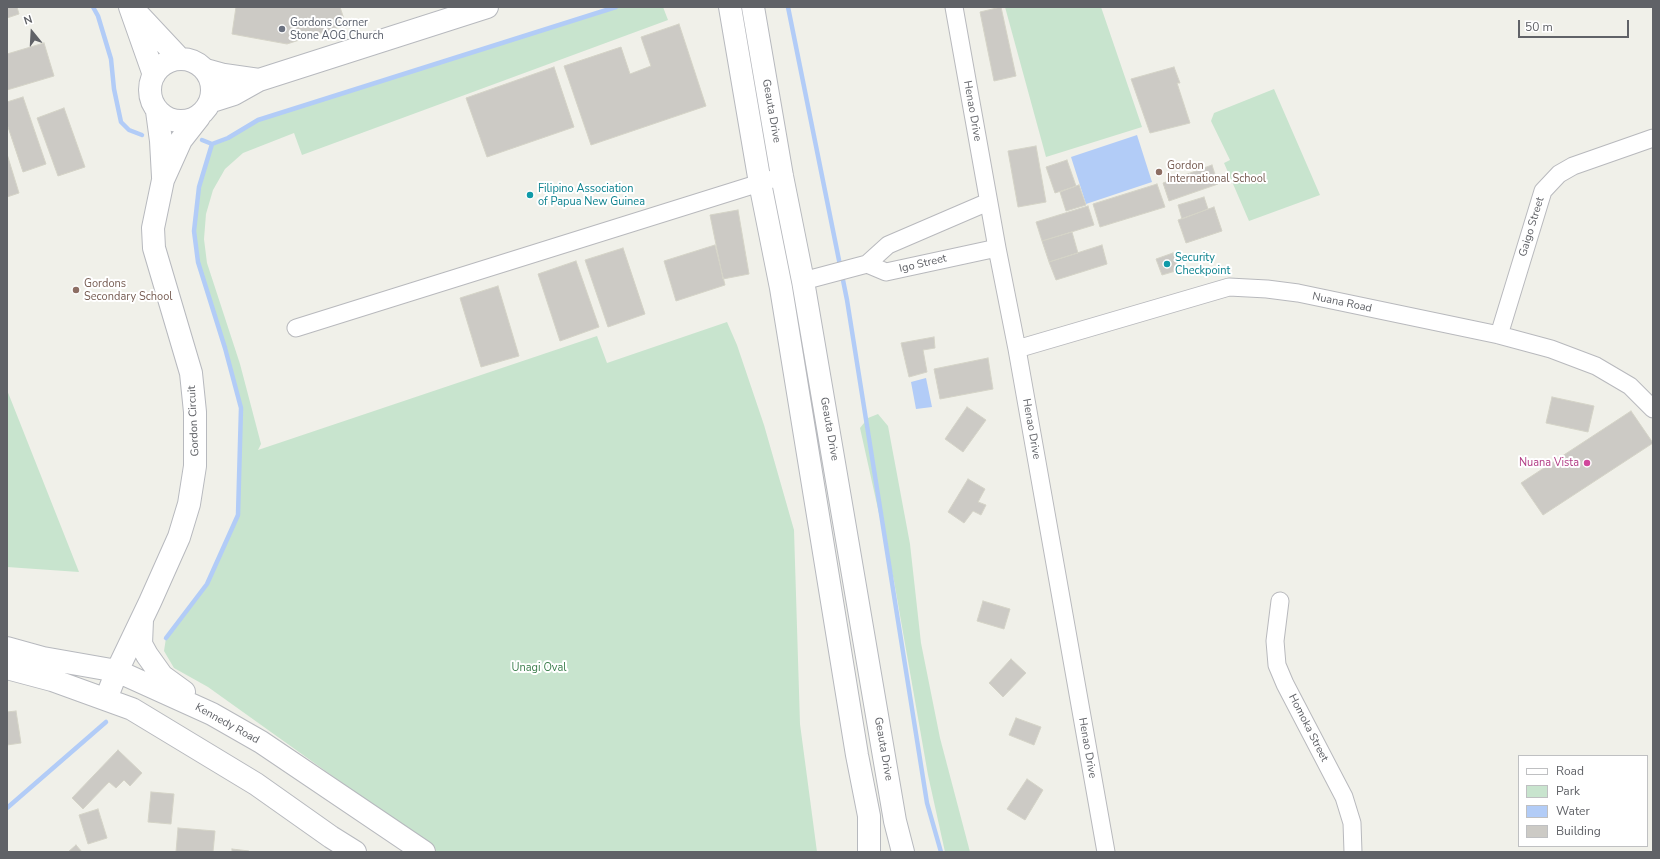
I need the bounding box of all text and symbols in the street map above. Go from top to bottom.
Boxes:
north arrow [12,12,52,52]
text: N [22,12,34,29]
scale bar [1520,12,1631,38]
place label: Gordons Corner Stone AOG Church [290,16,384,42]
text: 50 m [1525,19,1553,35]
marker: Gordons Corner Stone AOG Church [277,24,287,34]
street label: Geauta Drive [759,78,783,144]
street label: Henao Drive [960,80,984,142]
place label: Gordon International School [1167,159,1266,185]
marker: Gordon International School [1154,167,1164,177]
place label: Filipino Association of Papua New Guinea [538,182,645,208]
marker: Filipino Association of Papua New Guinea [525,190,535,200]
street label: Gaigo Street [1517,196,1547,258]
place label: Security Checkpoint [1175,251,1230,277]
street label: Igo Street [898,252,948,276]
marker: Security Checkpoint [1162,259,1172,269]
place label: Gordons Secondary School [84,277,173,303]
marker: Gordons Secondary School [71,285,81,295]
street label: Nuana Road [1311,290,1373,316]
street label: Gordon Circuit [186,385,202,457]
street label: Geauta Drive [817,396,841,462]
street label: Henao Drive [1019,398,1043,460]
place label: Nuana Vista [1519,456,1579,470]
marker: Nuana Vista [1582,458,1592,468]
park label: Unagi Oval [512,661,566,675]
street label: Homoka Street [1285,692,1331,764]
street label: Kennedy Road [193,701,261,747]
street label: Geauta Drive [871,716,895,782]
street label: Henao Drive [1075,717,1099,779]
legend [1518,755,1648,847]
text: Road [1556,763,1584,779]
text: Park [1556,783,1580,799]
text: Water [1556,803,1590,819]
text: Building [1556,823,1601,839]

